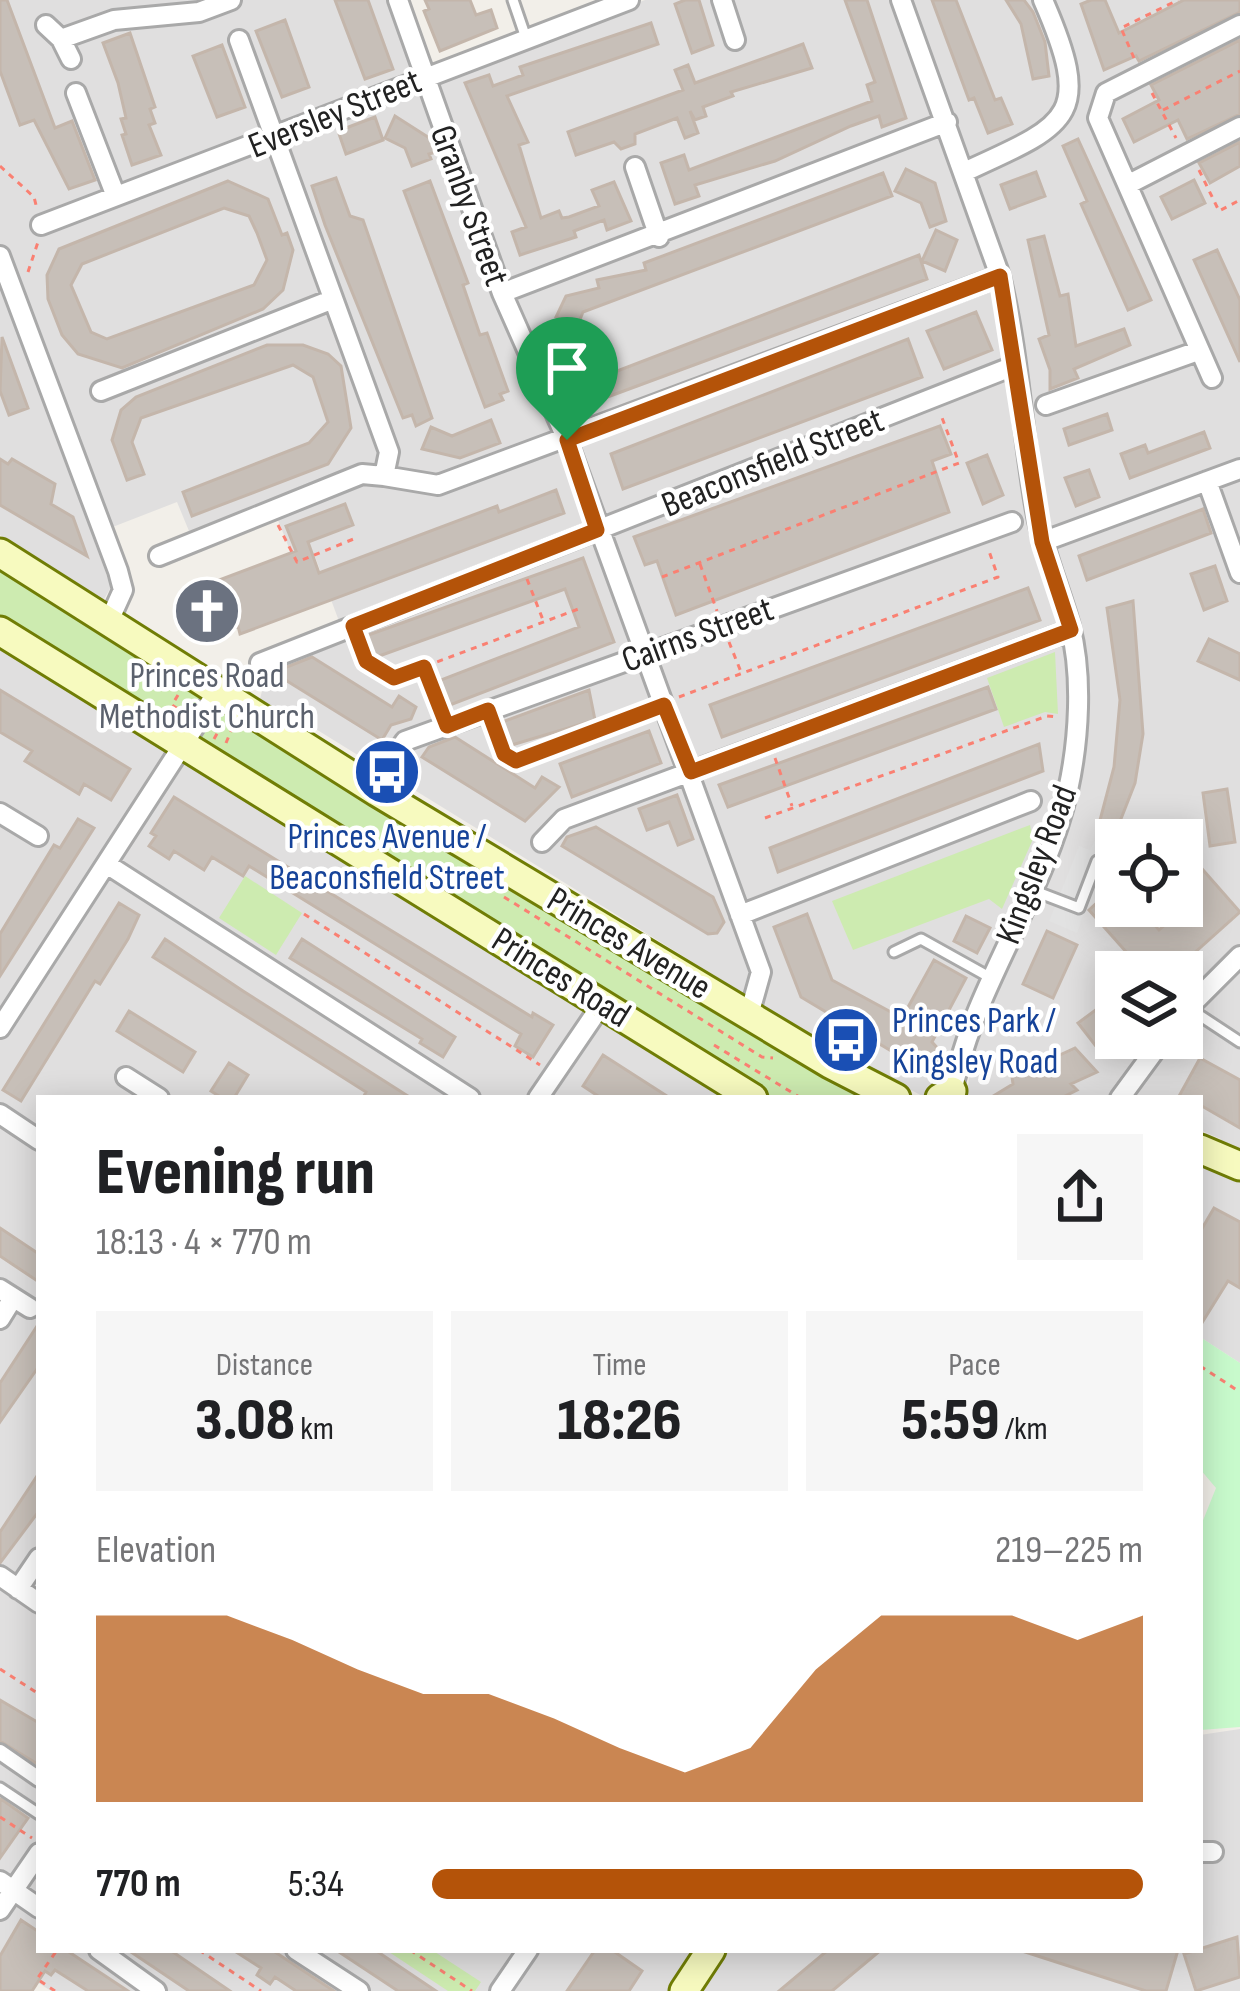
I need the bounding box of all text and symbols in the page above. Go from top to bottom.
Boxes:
street label: Eversley Street [242,60,427,168]
street label: Granby Street [420,120,517,292]
pin [516,317,618,440]
icon: arrive [534,335,600,401]
street label: Beaconsfield Street [656,399,890,527]
church icon: Princes Road Methodist Church [172,576,242,646]
street label: Cairns Street [616,588,779,683]
place label: Princes Road Methodist Church [99,655,315,739]
bus stop icon: Princes Avenue / Beaconsfield Street [352,737,422,807]
street label: Kingsley Road [987,780,1087,950]
place label: Princes Avenue / Beaconsfield Street [269,816,505,900]
map controls [1095,819,1203,1059]
button: locate [1095,819,1203,927]
street label: Princes Avenue [539,879,718,1010]
street label: Princes Road [484,919,638,1037]
button: layers [1095,951,1203,1059]
place label: Princes Park / Kingsley Road [892,1000,1058,1084]
bus stop icon: Princes Park / Kingsley Road [811,1005,881,1075]
text: Evening run [96,1134,375,1213]
button: share [1017,1134,1143,1260]
text: 18:13 · 4 × 770 m [96,1219,312,1266]
text: Distance [216,1345,313,1385]
text: Time [593,1345,647,1385]
text: Pace [948,1345,1001,1385]
text: 3.08 [195,1385,295,1457]
text: 18:26 [557,1385,682,1457]
text: 5:59 [901,1385,1000,1457]
text: km [295,1409,334,1449]
text: /km [1000,1409,1048,1449]
text: Elevation [96,1527,216,1574]
text: 219–225 m [995,1527,1143,1574]
text: 770 m [96,1861,181,1908]
text: 5:34 [288,1861,344,1908]

